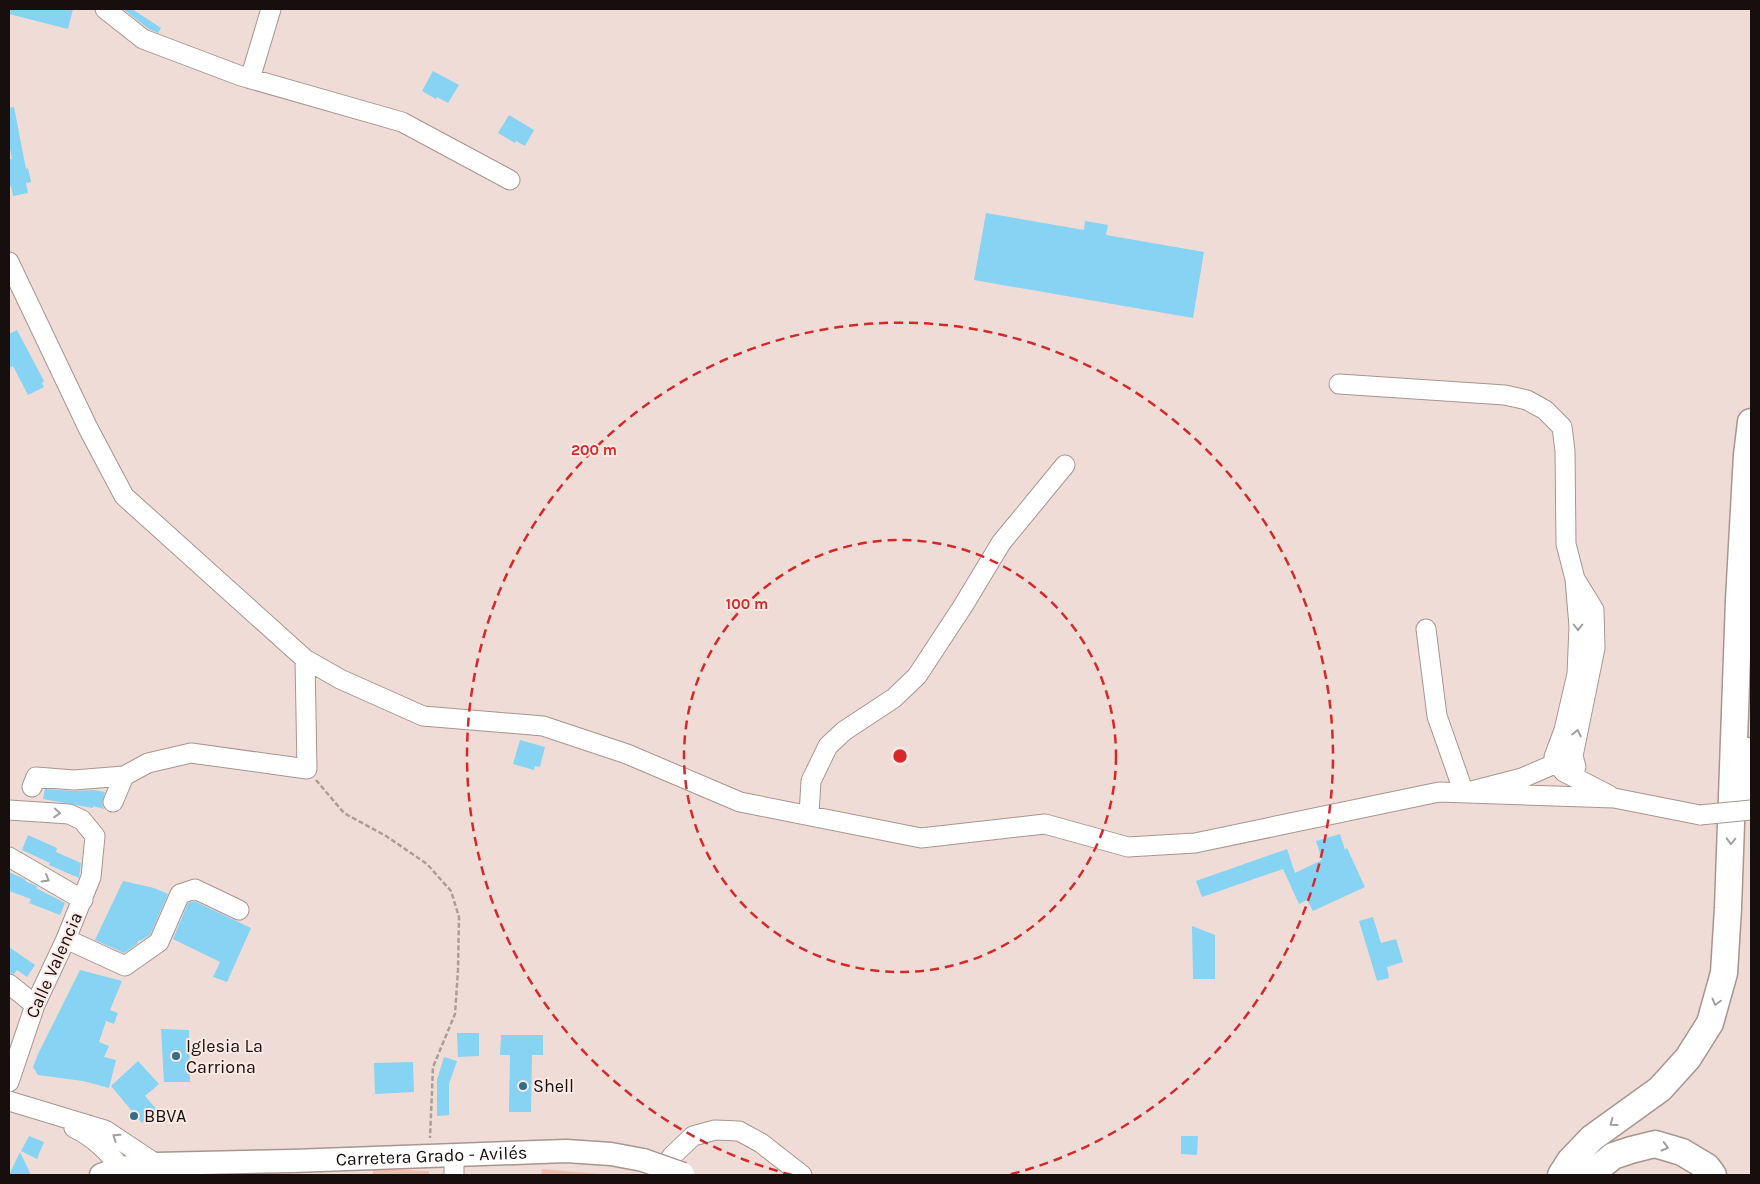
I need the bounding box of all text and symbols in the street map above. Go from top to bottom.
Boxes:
text: 200 m [571,441,617,459]
text: 100 m [726,595,768,613]
one-way arrow [1573,624,1583,632]
one-way arrow [1572,729,1582,738]
centre of rings [891,747,909,765]
one-way arrow [54,808,62,819]
one-way arrow [1725,837,1736,845]
one-way arrow [40,872,49,882]
street label: Calle Valencia [21,909,87,1021]
one-way arrow [1711,998,1722,1006]
place label: Iglesia La Carriona [186,1035,263,1078]
marker: Iglesia La Carriona [170,1050,182,1062]
place label: Shell [533,1075,574,1097]
marker: Shell [517,1080,529,1092]
place label: BBVA [144,1105,186,1127]
marker: BBVA [128,1110,140,1122]
one-way arrow [1610,1117,1619,1125]
one-way arrow [112,1134,122,1143]
street label: Carretera Grado - Avilés [335,1141,528,1170]
one-way arrow [1660,1142,1668,1152]

